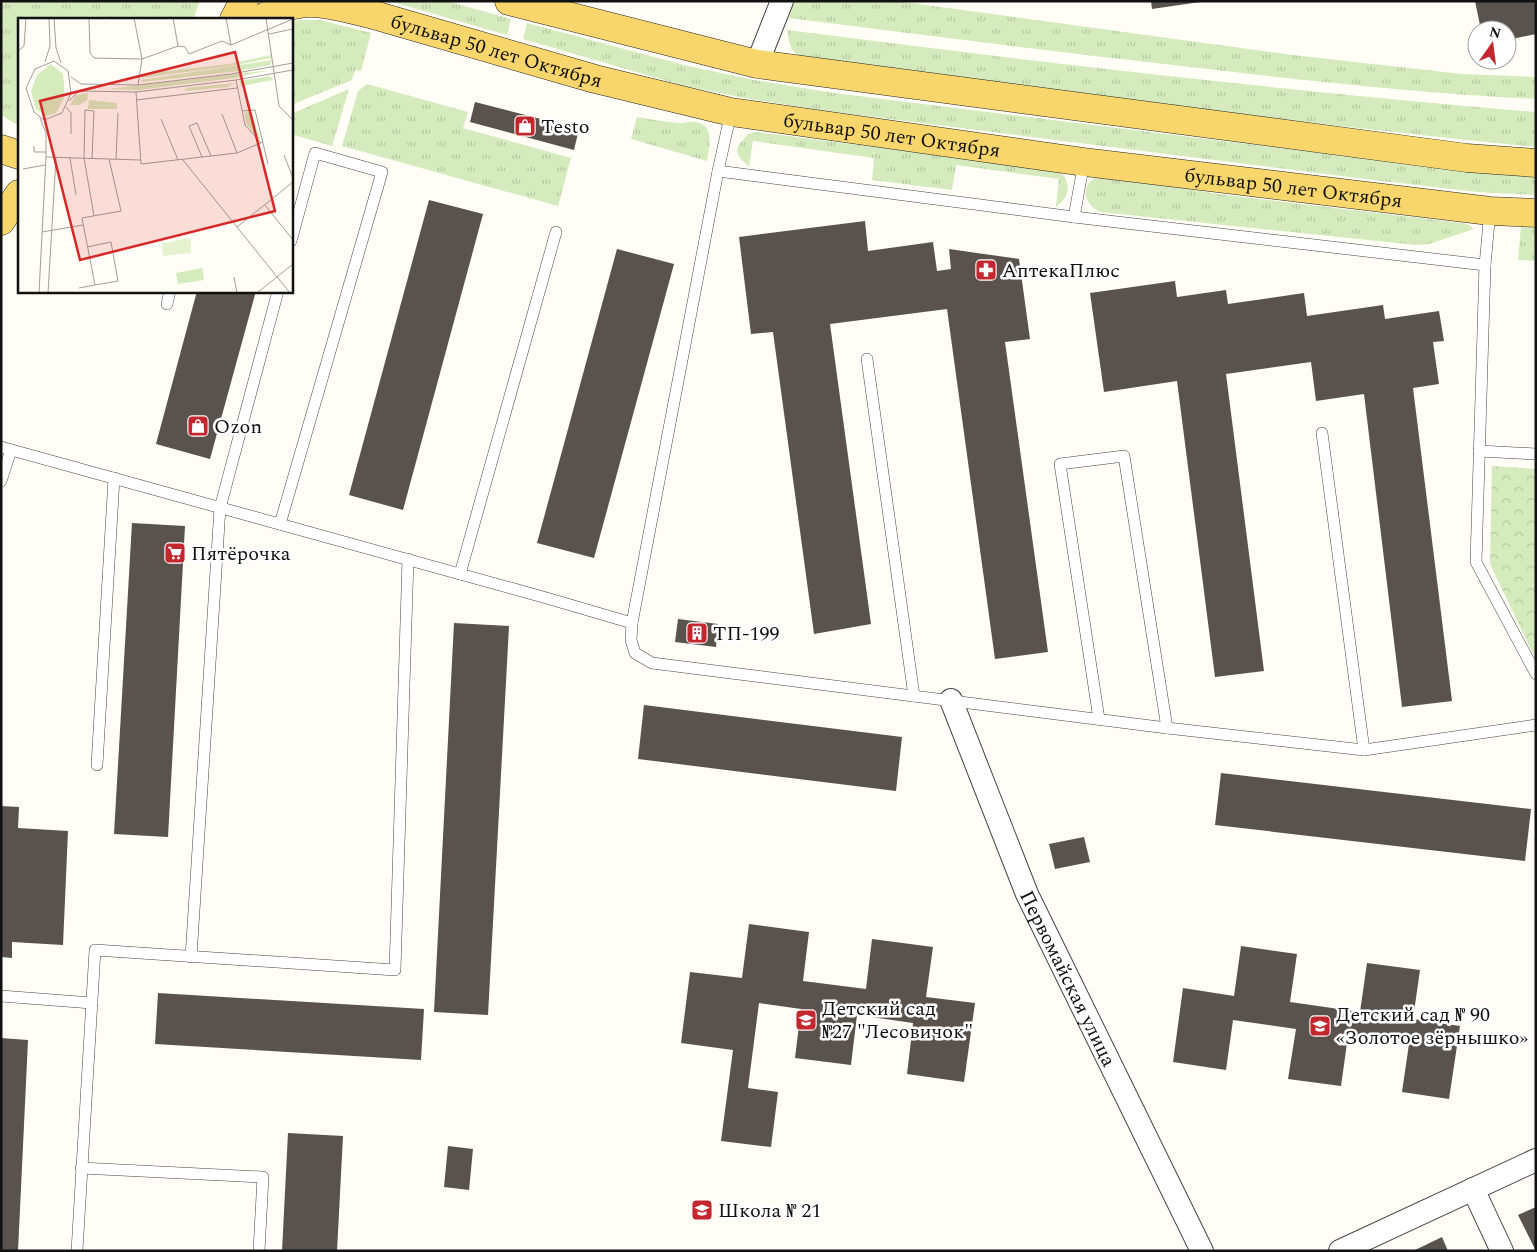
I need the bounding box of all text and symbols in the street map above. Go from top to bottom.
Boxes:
street label: бульвар 50 лет Октября [387,7,605,96]
inset map [18,18,292,292]
north arrow [1467,20,1517,70]
text: N [1487,21,1503,44]
street label: бульвар 50 лет Октября [781,106,1002,166]
place label: Testo [541,112,589,142]
shop icon: Testo [513,114,537,138]
street label: бульвар 50 лет Октября [1183,160,1404,216]
place label: АптекаПлюс [1002,256,1120,286]
pharmacy icon: АптекаПлюс [974,258,998,282]
place label: Ozon [214,412,262,442]
shop icon: Ozon [186,414,210,438]
place label: Пятёрочка [191,539,291,569]
supermarket icon: Пятёрочка [163,541,187,565]
place label: ТП-199 [713,619,780,649]
building icon: ТП-199 [685,621,709,645]
street label: Первомайская улица [1011,885,1123,1072]
place label: Детский сад №27 "Лесовичок" [822,994,973,1047]
place label: Детский сад № 90 «Золотое зёрнышко» [1336,1000,1529,1053]
school or university icon: Детский сад №27 "Лесовичок" [794,1008,818,1032]
school or university icon: Детский сад № 90 «Золотое зёрнышко» [1308,1014,1332,1038]
place label: Школа № 21 [718,1196,821,1226]
school or university icon: Школа № 21 [690,1198,714,1222]

